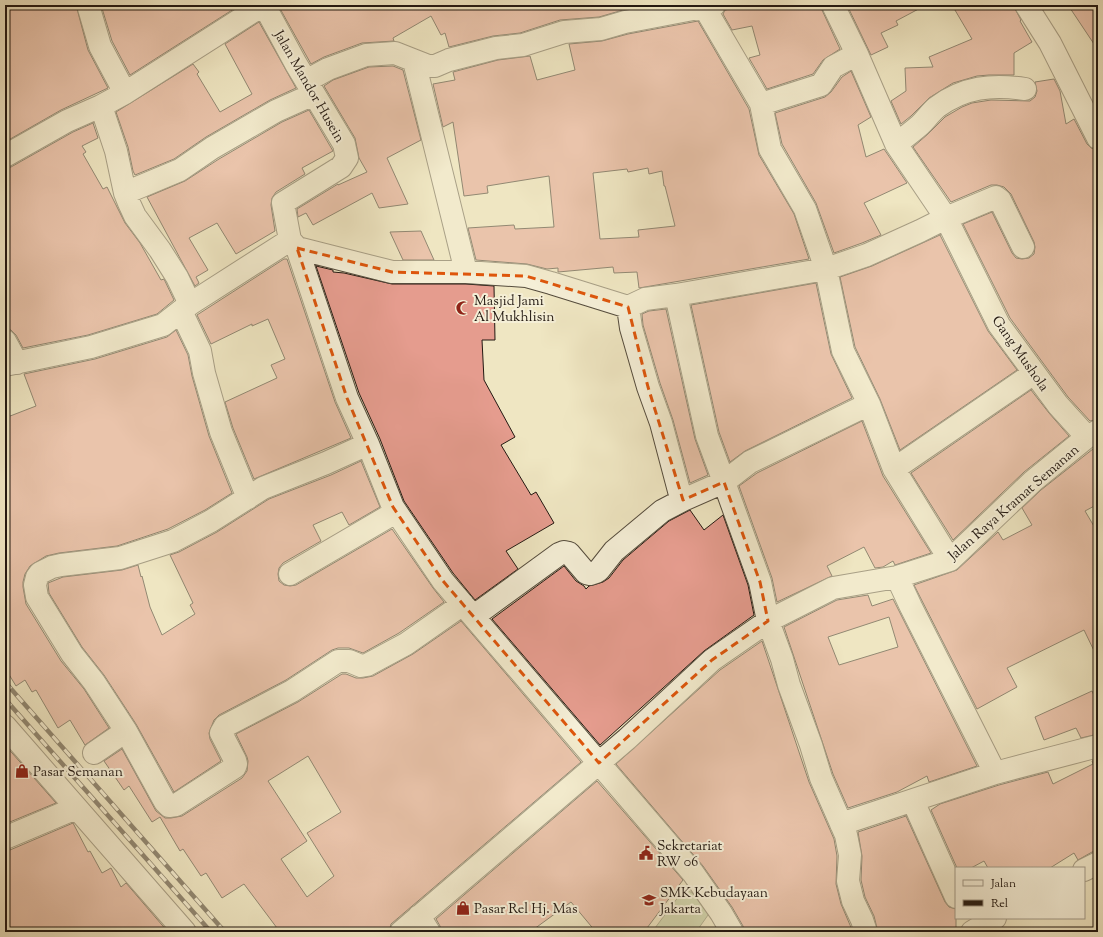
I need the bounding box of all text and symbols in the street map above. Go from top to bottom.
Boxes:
street label: Jalan Mandor Husein [267,26,349,147]
place label: Masjid Jami Al Mukhlisin [474,292,554,328]
mosque icon: Masjid Jami Al Mukhlisin [455,300,471,316]
street label: Gang Mushola [986,312,1053,396]
street label: Jalan Raya Kramat Semanan [944,441,1084,567]
shop icon: Pasar Semanan [14,763,30,779]
place label: Pasar Semanan [33,763,123,783]
place label: Sekretariat RW 06 [657,837,722,873]
public building icon: Sekretariat RW 06 [638,845,654,861]
legend [955,867,1085,919]
text: Jalan [990,875,1016,893]
place label: SMK Kebudayaan Jakarta [659,884,768,920]
school or university icon: SMK Kebudayaan Jakarta [641,892,657,908]
text: Rel [991,895,1009,913]
shop icon: Pasar Rel Hj. Mas [455,900,471,916]
place label: Pasar Rel Hj. Mas [474,900,577,920]

